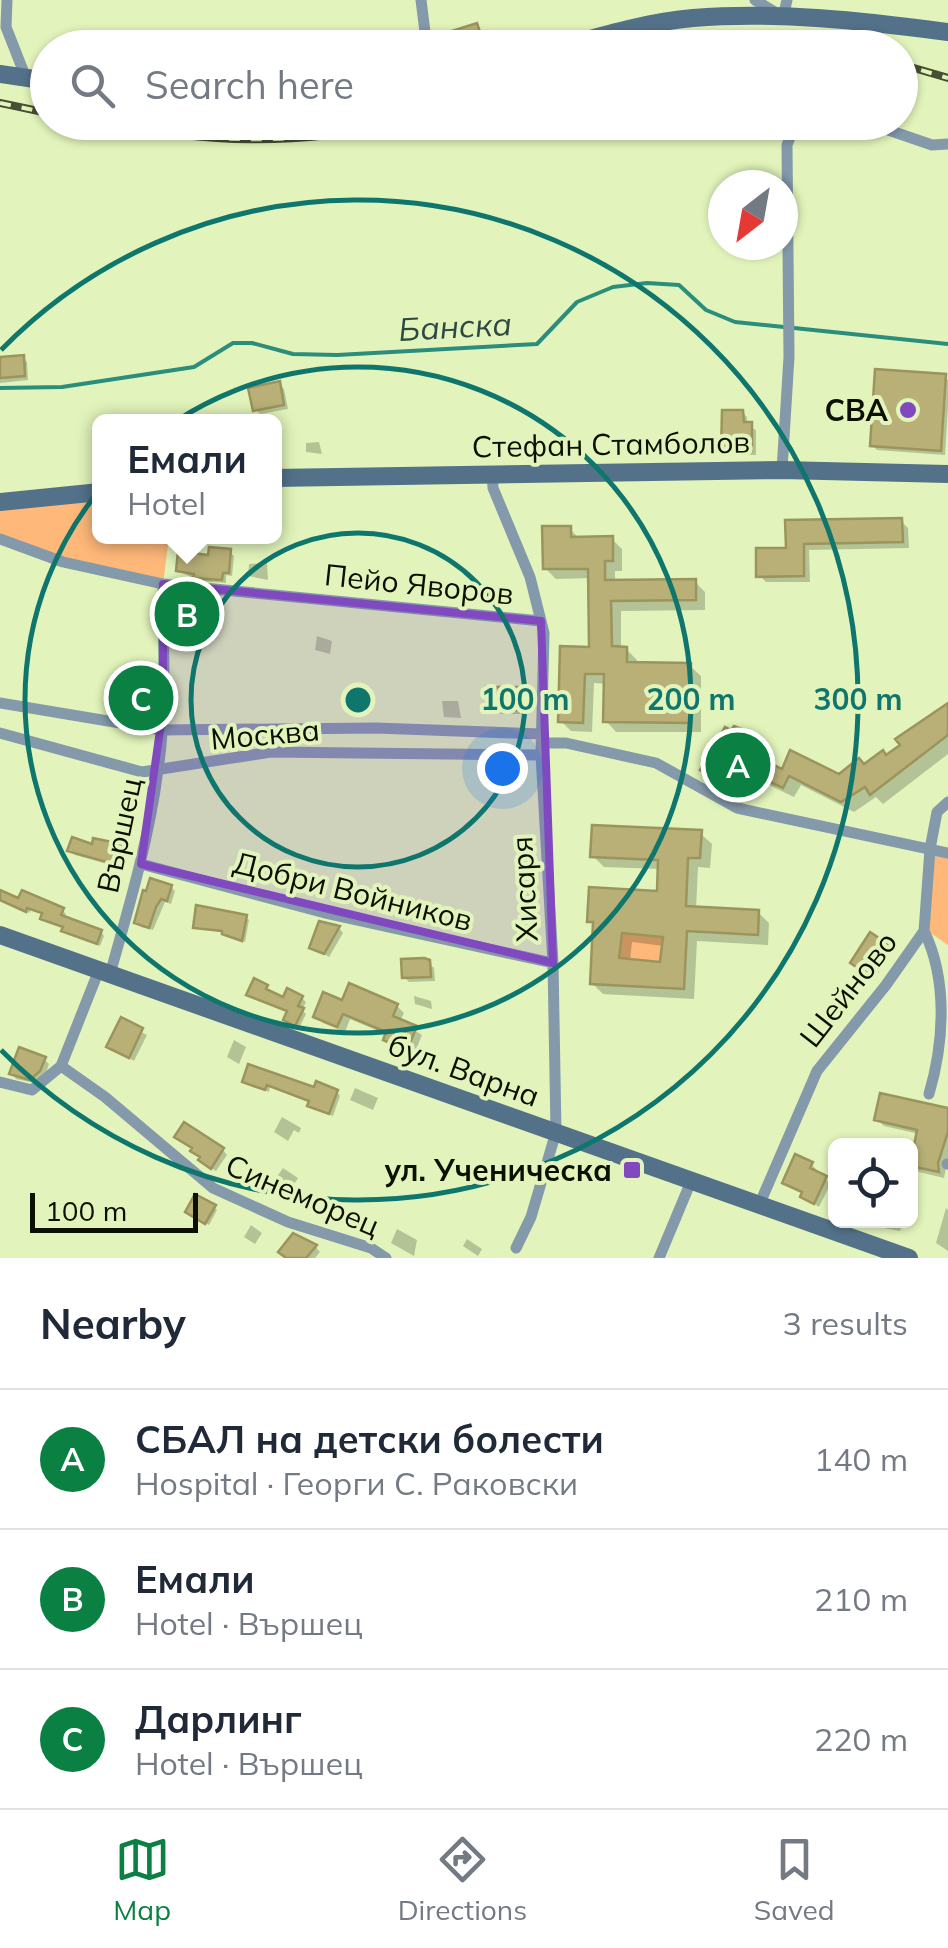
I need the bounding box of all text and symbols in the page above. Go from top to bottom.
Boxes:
search box [30,30,918,140]
icon: search [65,58,120,113]
text: Search here [145,61,354,109]
north arrow [708,170,798,260]
water label: Банска [397,303,513,349]
place label: CBA [824,391,888,429]
marker: CBA [897,399,919,421]
popup [92,414,282,544]
street label: Стефан Стамболов [472,423,750,465]
text: Емали [127,435,247,483]
text: Hotel [127,483,206,523]
street label: Пейо Яворов [323,555,515,613]
pin: B [154,576,220,652]
pin: C [108,660,174,736]
text: 100 m [480,680,570,718]
text: 200 m [646,680,736,718]
text: 300 m [813,680,903,718]
centre of rings [340,682,376,718]
street label: Москва [209,710,321,758]
pin: A [706,728,770,802]
your location [477,743,528,794]
street label: Вършец [88,774,150,896]
street label: Хисаря [502,835,546,943]
street label: Добри Войников [230,843,476,939]
street label: Шейново [791,924,905,1054]
street label: бул. Варна [383,1025,545,1115]
map controls [828,1138,918,1228]
button: locate [828,1138,918,1228]
street label: Синеморец [220,1146,386,1244]
place label: ул. Ученическа [384,1151,612,1189]
marker: ул. Ученическа [621,1159,643,1181]
scale bar [30,1188,198,1232]
text: 100 m [45,1193,127,1228]
text: Nearby [40,1297,186,1350]
text: 3 results [783,1303,908,1343]
text: СБАЛ на детски болести [135,1415,604,1463]
text: A [60,1439,85,1479]
text: 140 m [814,1439,908,1479]
text: Hospital · Георги С. Раковски [135,1463,578,1503]
text: Емали [135,1555,255,1603]
text: B [61,1579,84,1619]
text: 210 m [814,1579,908,1619]
text: Hotel · Вършец [135,1603,363,1643]
text: Дарлинг [135,1695,302,1743]
text: C [62,1719,83,1759]
text: 220 m [814,1719,908,1759]
text: Hotel · Вършец [135,1743,363,1783]
tab: Map [113,1832,171,1927]
tab: Directions [398,1832,527,1927]
tab: Saved [754,1832,835,1927]

